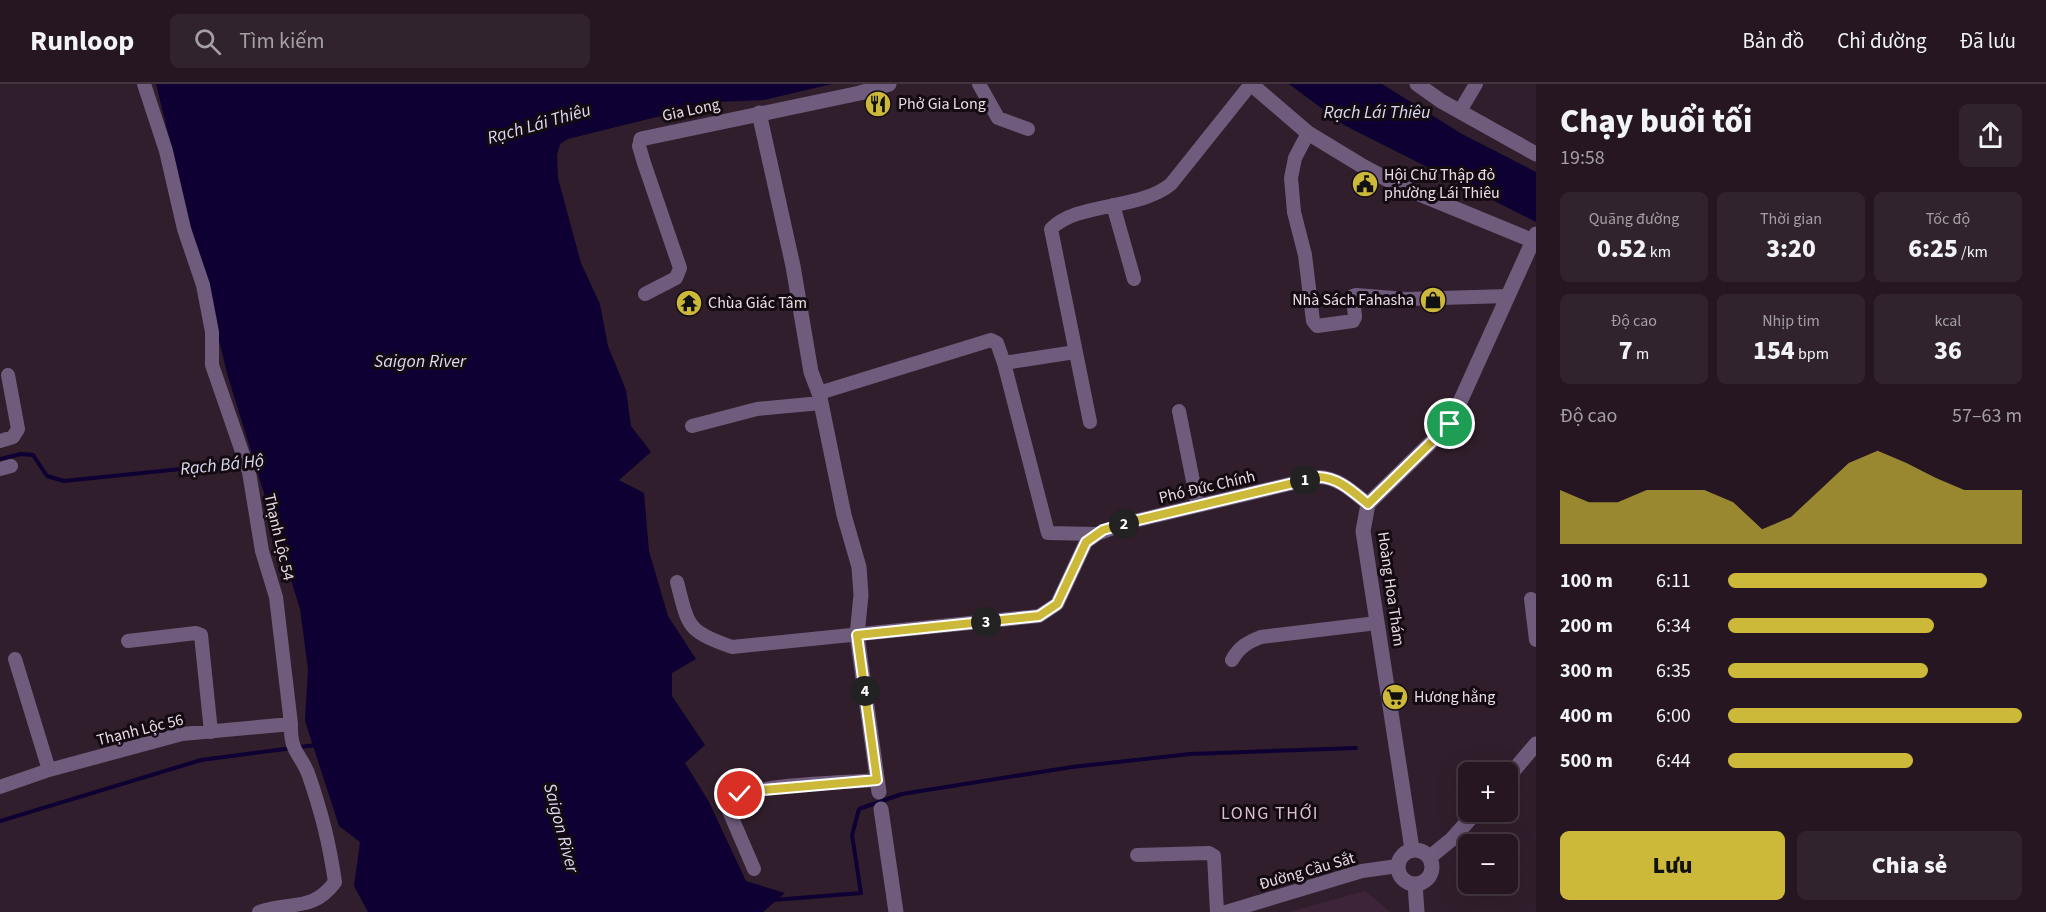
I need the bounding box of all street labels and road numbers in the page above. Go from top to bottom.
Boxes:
street label: Gia Long [660,93,722,127]
street label: Phó Đức Chính [1157,465,1257,509]
street label: Thạnh Lộc 54 [258,491,300,583]
street label: Hoàng Hoa Thám [1372,530,1410,648]
street label: Thạnh Lộc 56 [94,709,186,751]
street label: Đường Cầu Sắt [1257,847,1358,895]

